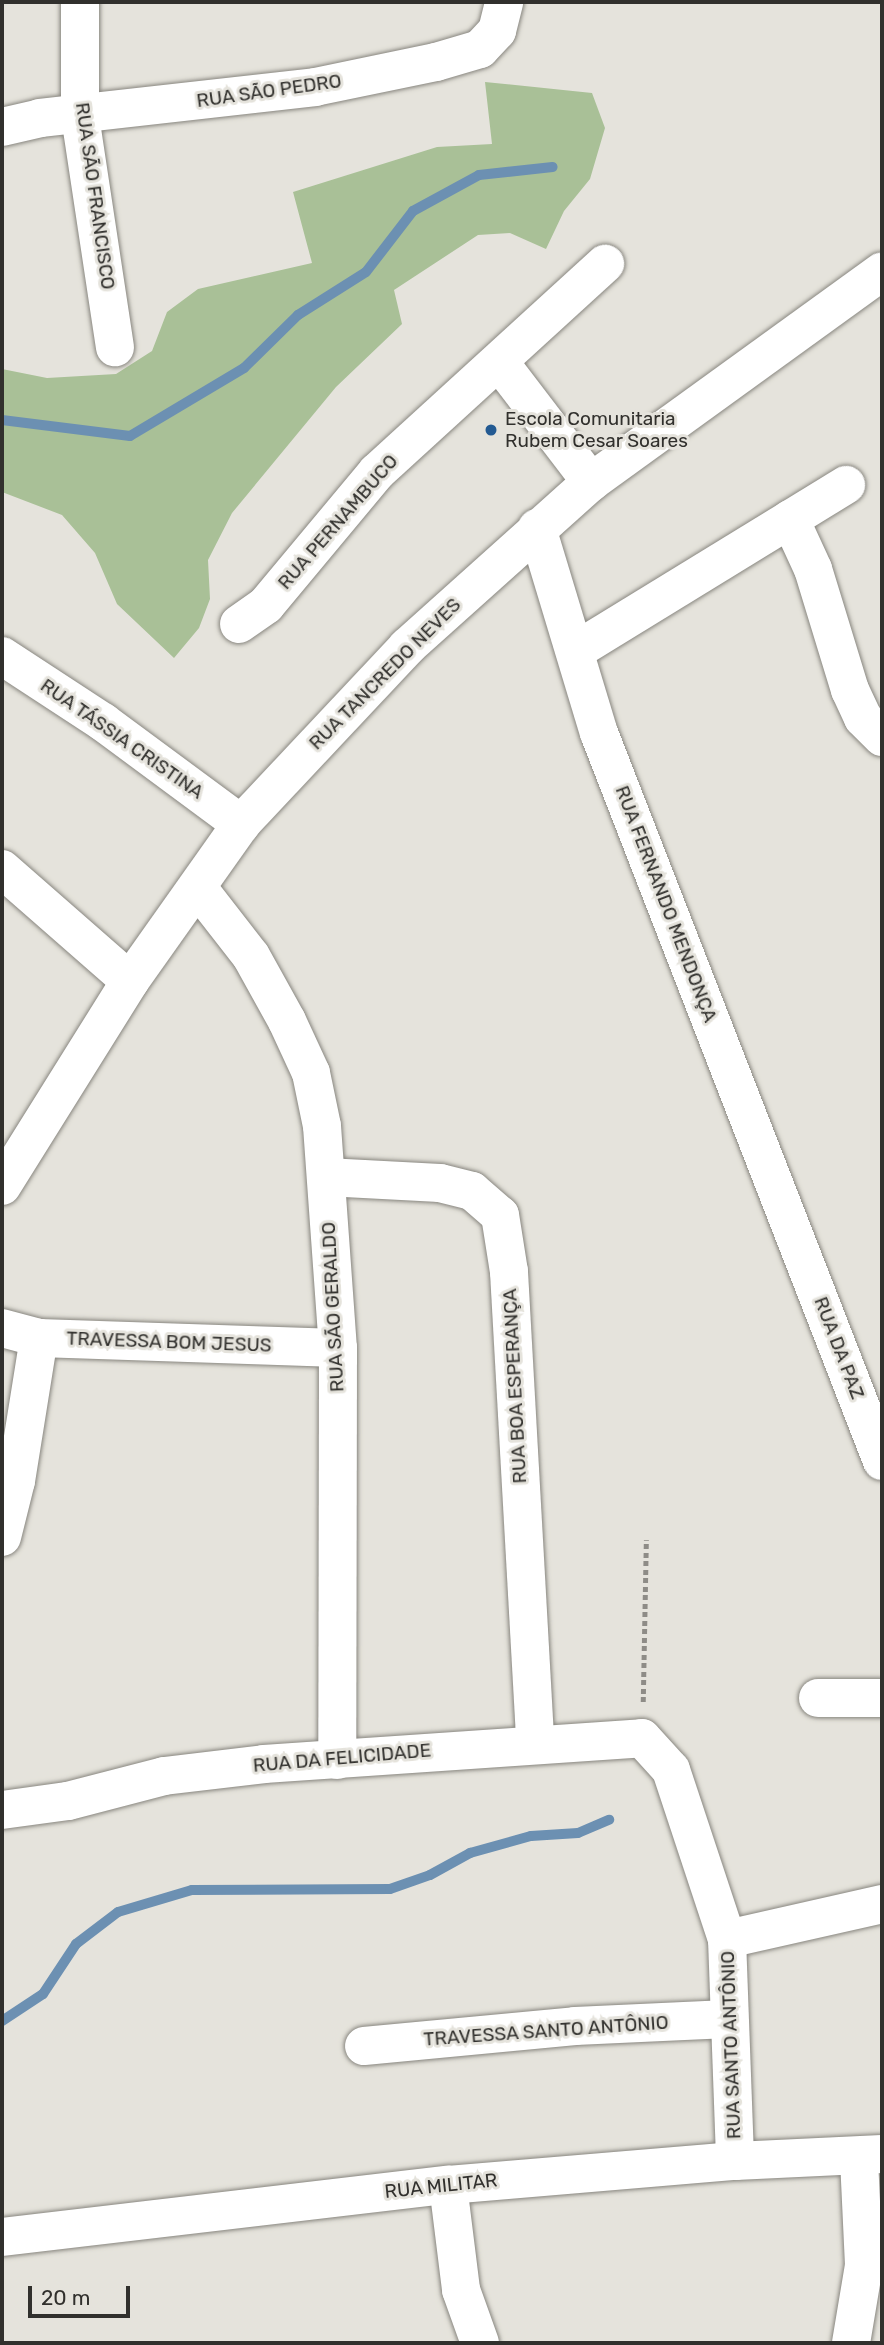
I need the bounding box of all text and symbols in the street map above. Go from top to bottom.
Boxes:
street label: RUA SÃO PEDRO [195,70,343,112]
street label: RUA SÃO FRANCISCO [71,101,119,291]
place label: Escola Comunitaria Rubem Cesar Soares [505,408,688,452]
marker: Escola Comunitaria Rubem Cesar Soares [483,422,499,438]
street label: RUA PERNAMBUCO [273,450,403,594]
street label: RUA TANCREDO NEVES [304,593,466,755]
street label: RUA TÁSSIA CRISTINA [35,674,209,804]
street label: RUA FERNANDO MENDONÇA [610,782,722,1026]
street label: RUA SÃO GERALDO [317,1221,349,1393]
street label: RUA BOA ESPERANÇA [498,1287,532,1485]
street label: RUA DA PAZ [809,1293,869,1403]
street label: TRAVESSA BOM JESUS [66,1327,272,1357]
street label: RUA DA FELICIDADE [252,1739,432,1777]
street label: RUA SANTO ANTÔNIO [716,1950,746,2140]
street label: TRAVESSA SANTO ANTÔNIO [422,2011,670,2051]
street label: RUA MILITAR [383,2169,499,2203]
scale bar [32,2272,133,2316]
text: 20 m [41,2285,90,2310]

